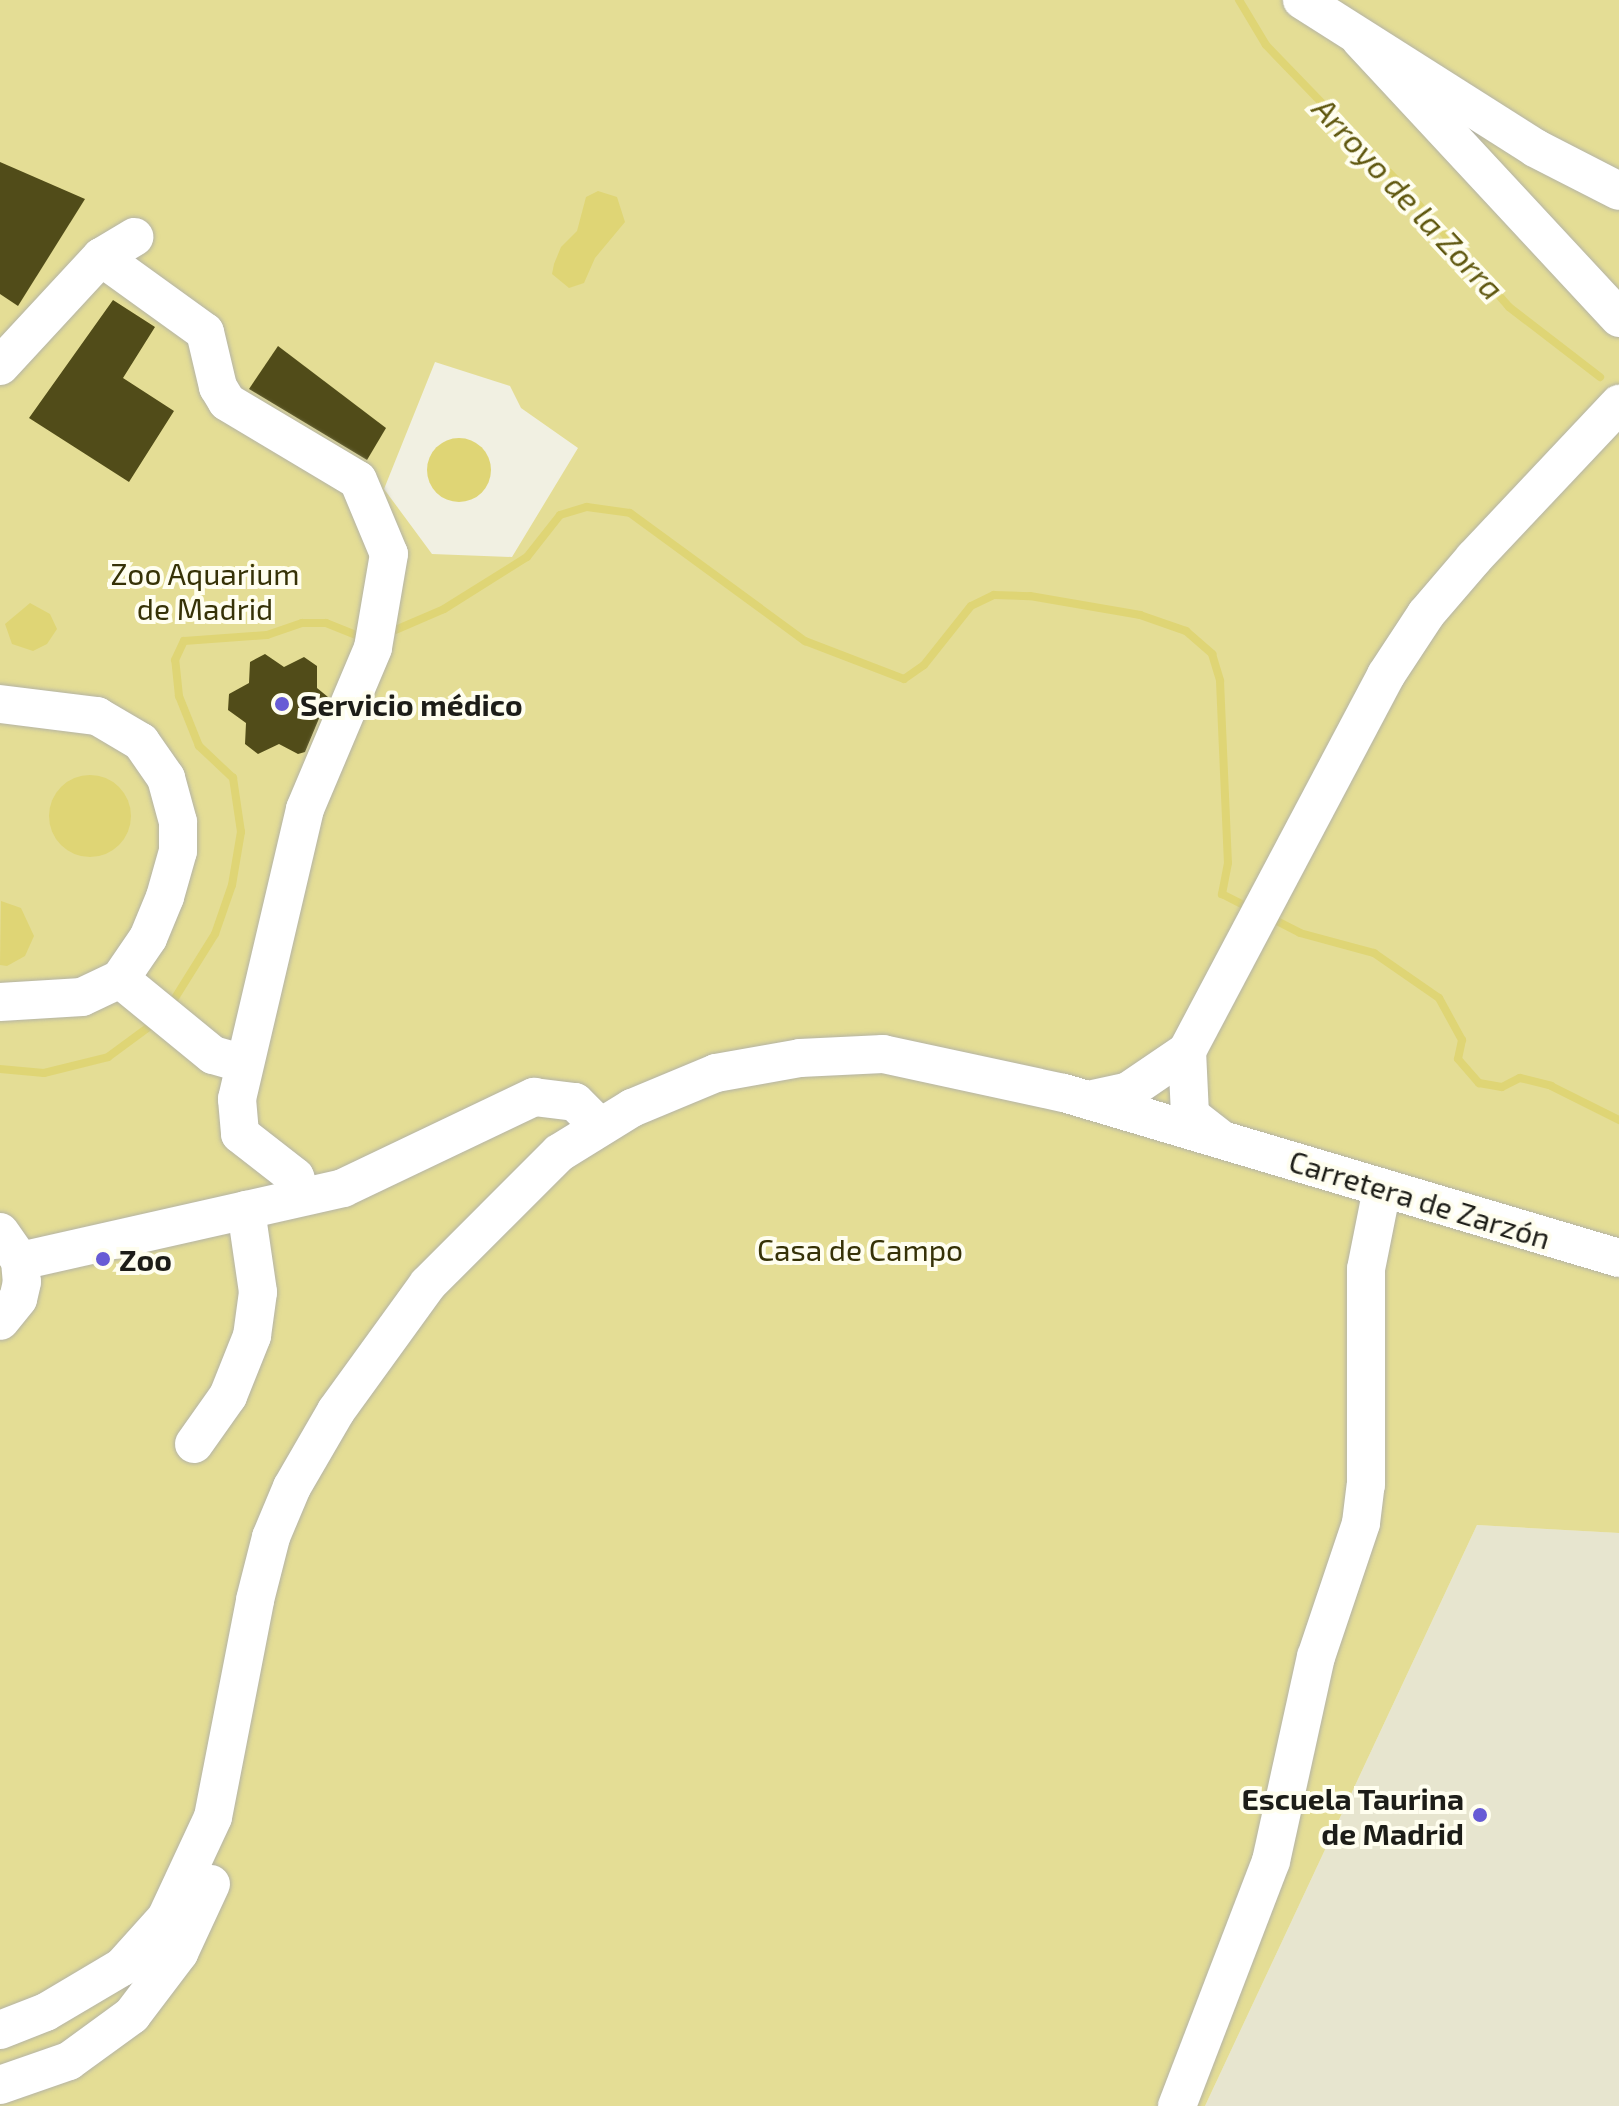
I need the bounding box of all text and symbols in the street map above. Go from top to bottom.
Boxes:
water label: Arroyo de la Zorra [1306,89,1512,307]
park label: Zoo Aquarium de Madrid [110,555,300,626]
place label: Servicio médico [300,686,523,722]
marker: Servicio médico [271,693,293,715]
street label: Carretera de Zarzón [1285,1142,1555,1256]
park label: Casa de Campo [757,1231,963,1267]
place label: Zoo [119,1241,172,1277]
marker: Zoo [94,1250,112,1268]
place label: Escuela Taurina de Madrid [1241,1780,1464,1850]
marker: Escuela Taurina de Madrid [1471,1806,1489,1824]

